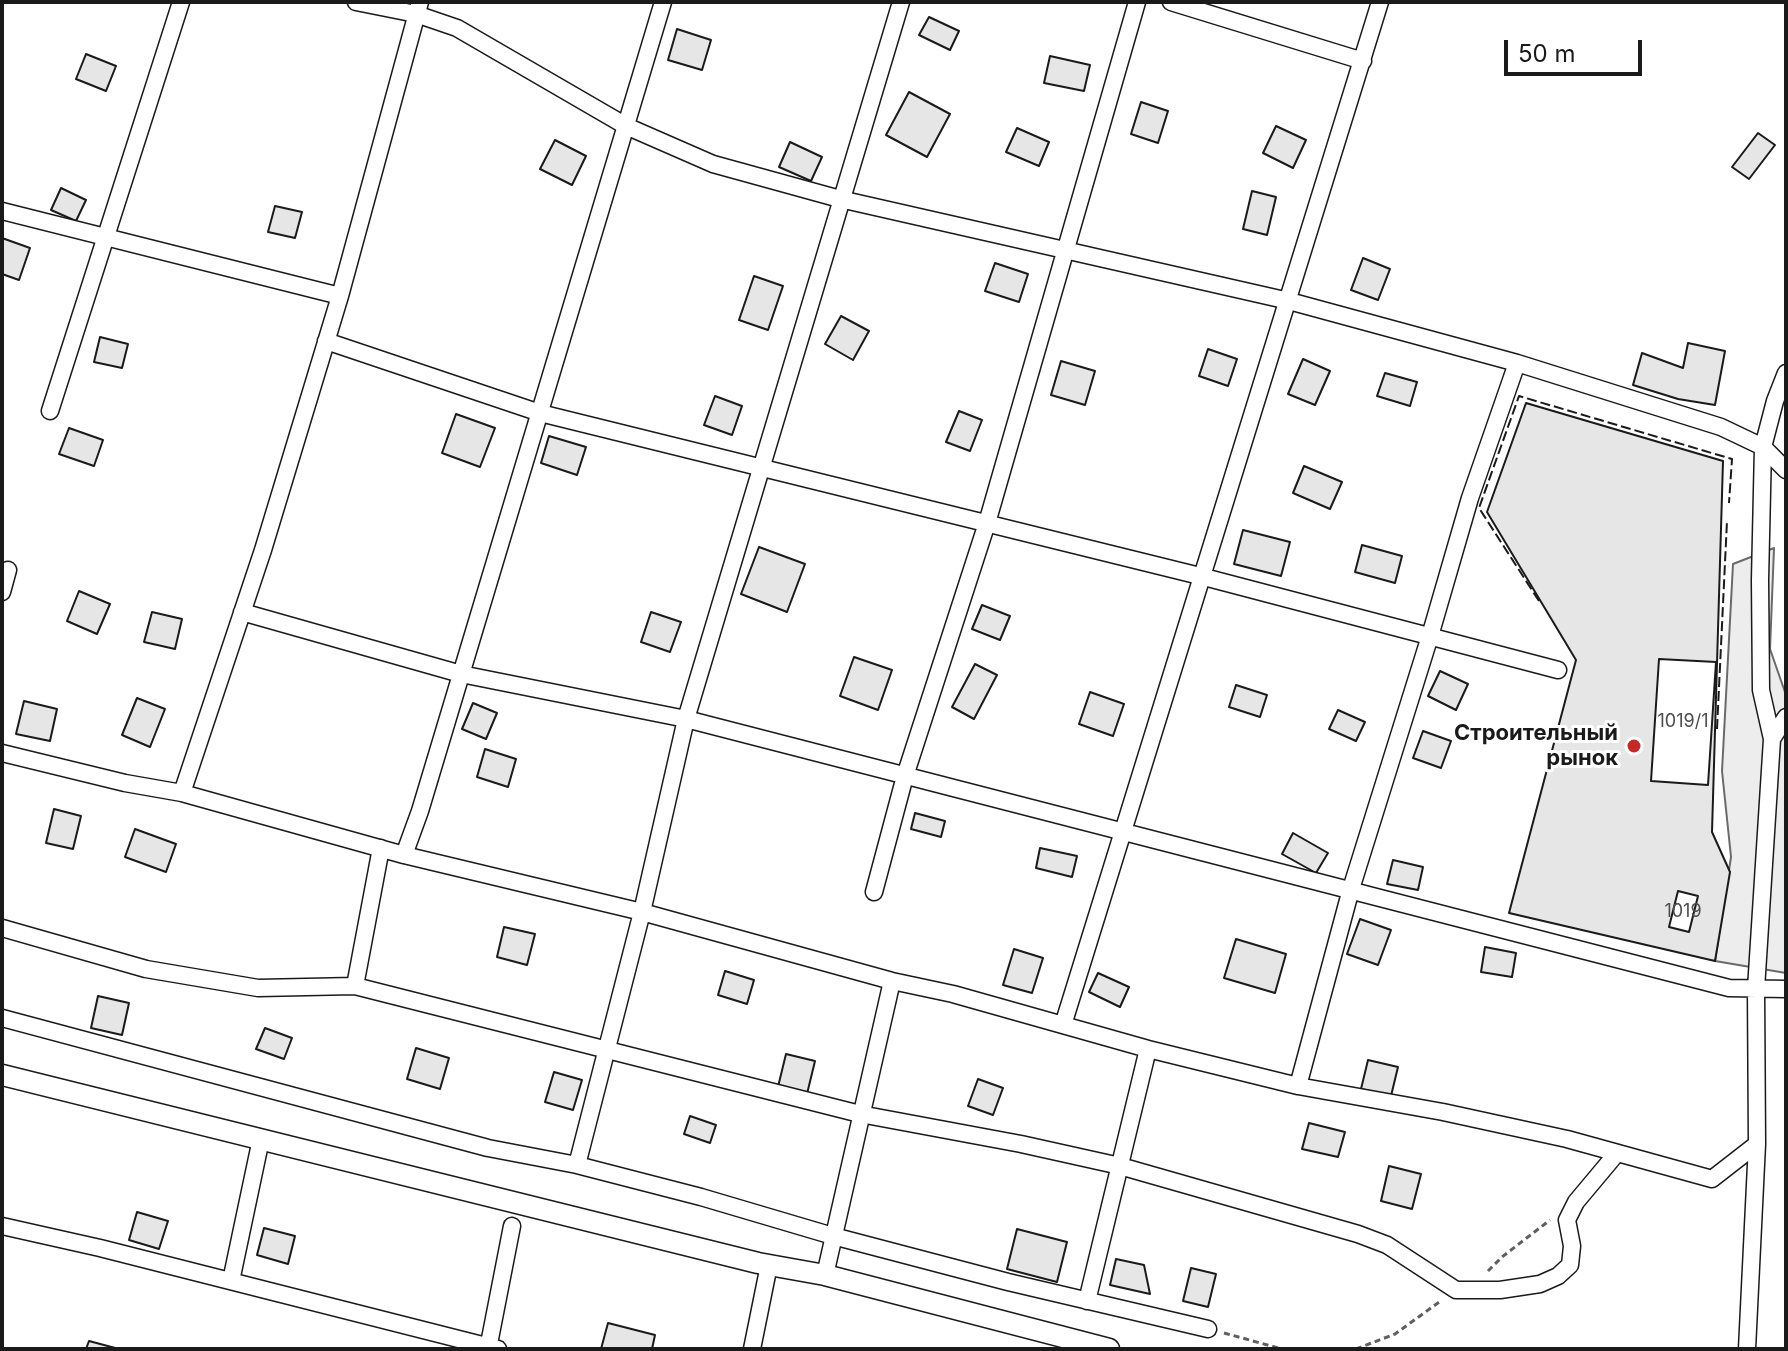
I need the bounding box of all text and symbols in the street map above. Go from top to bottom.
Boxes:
scale bar [1508,24,1646,74]
text: 50 m [1518,39,1576,68]
house number: 1019/1 [1658,711,1708,733]
place label: Строительный рынок [1454,720,1618,772]
marker: Строительный рынок [1625,737,1643,755]
house number: 1019 [1664,901,1702,923]

